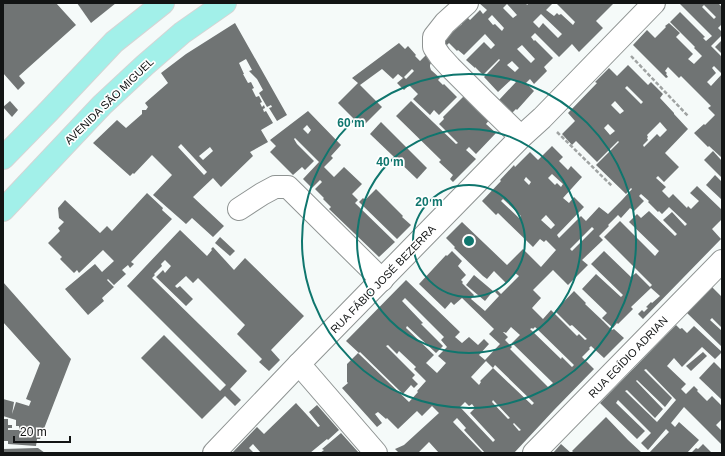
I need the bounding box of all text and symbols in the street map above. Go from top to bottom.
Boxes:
street label: AVENIDA SÃO MIGUEL [62,56,156,146]
text: 60 m [337,116,365,130]
text: 40 m [376,155,404,169]
text: 20 m [415,195,443,209]
street label: RUA FÁBIO JOSÉ BEZERRA [328,222,438,335]
centre of rings [462,234,476,248]
street label: RUA EGÍDIO ADRIAN [586,314,670,400]
scale bar [14,418,70,444]
text: 20 m [20,425,47,439]

